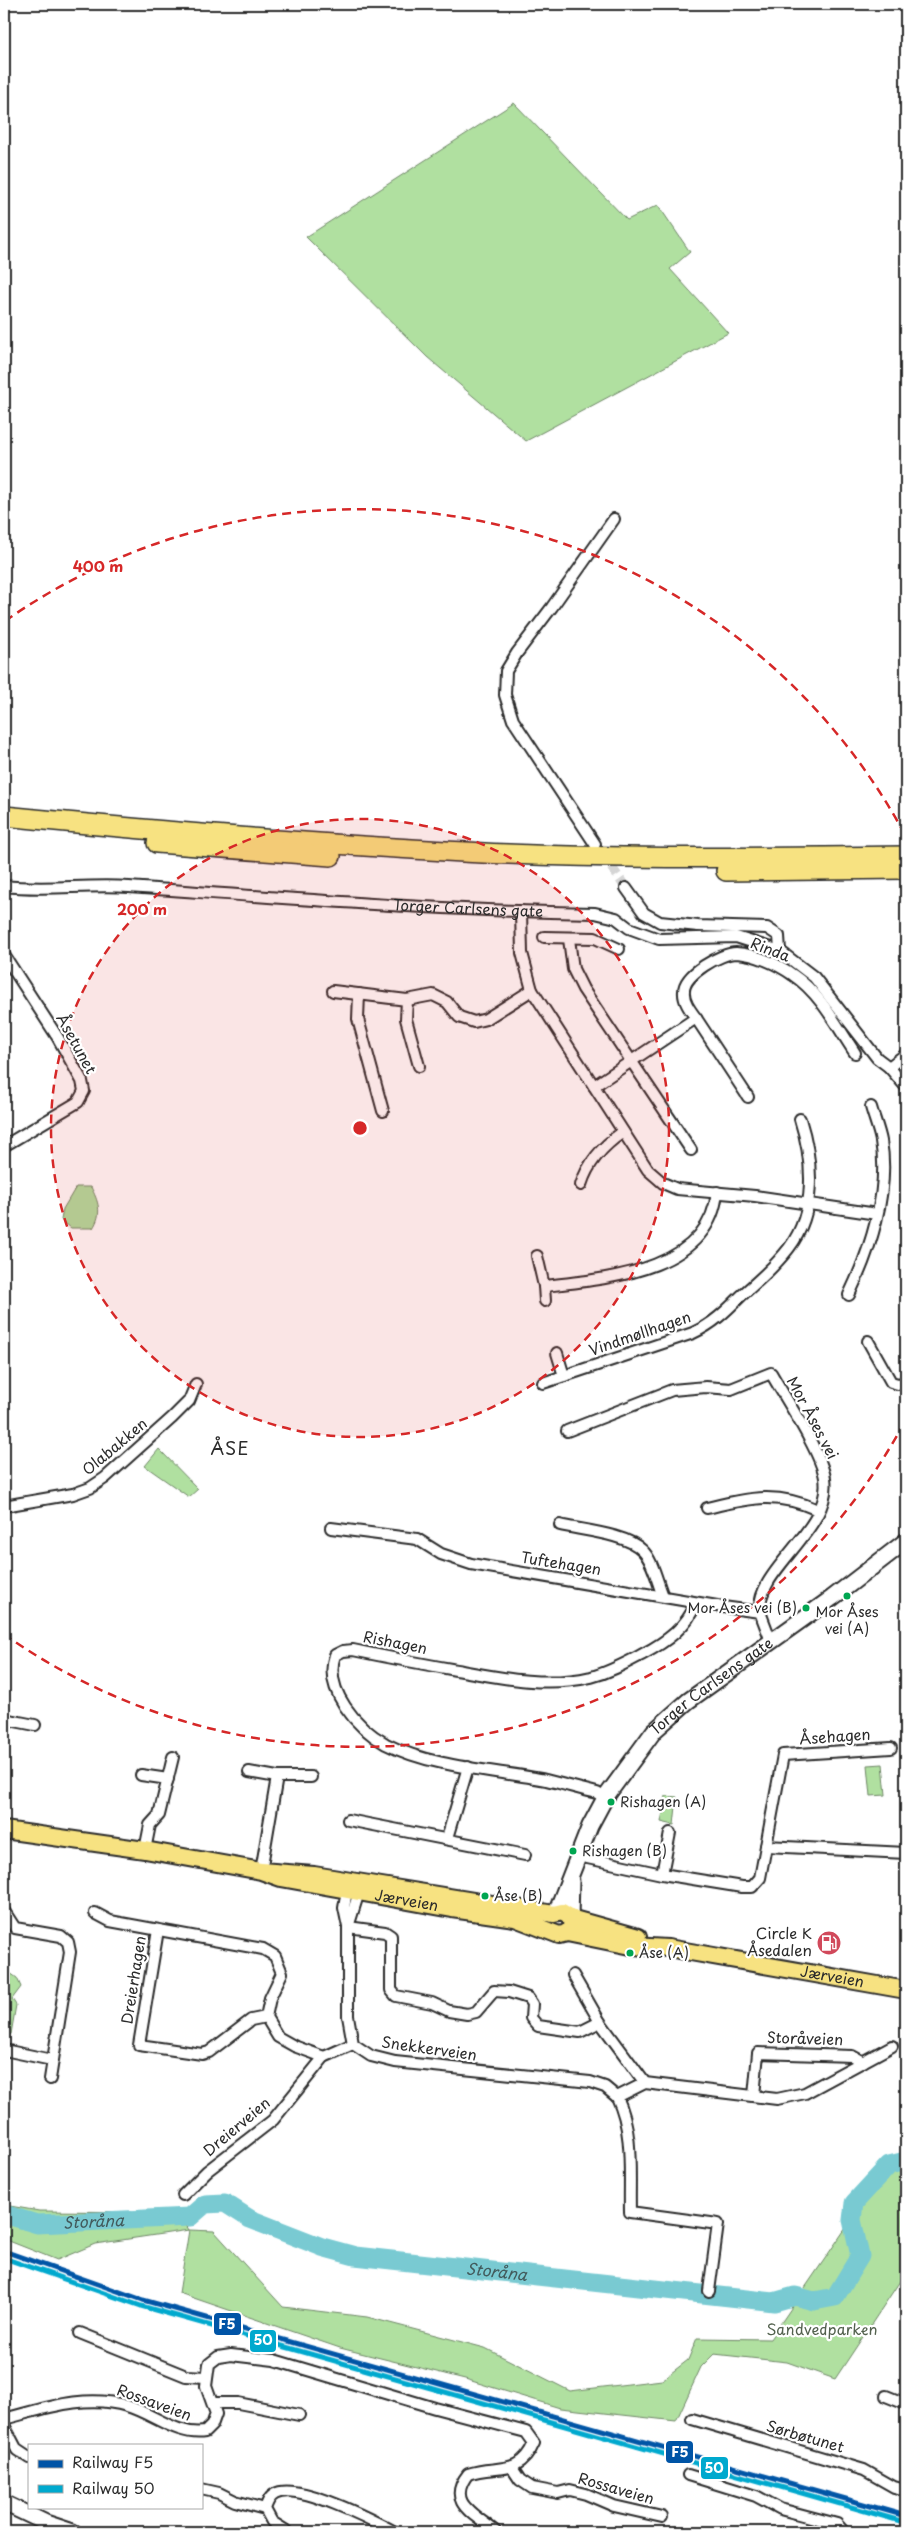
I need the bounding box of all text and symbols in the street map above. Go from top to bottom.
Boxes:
text: 400 m [73,554,123,577]
street label: Torger Carlsens gate [393,892,543,922]
text: 200 m [117,897,167,920]
street label: Rinda [747,931,794,967]
street label: Åsetunet [51,1009,103,1078]
centre of rings [351,1119,369,1137]
street label: Vindmøllhagen [585,1304,694,1361]
street label: Mor Åses vei [782,1372,845,1463]
street label: Olabakken [76,1412,152,1480]
district label: ÅSE [210,1434,250,1461]
street label: Tuftehagen [519,1545,603,1580]
marker: Mor Åses vei (A) [842,1591,852,1601]
place label: Mor Åses vei (B) [688,1597,797,1618]
place label: Mor Åses vei (A) [816,1601,878,1639]
marker: Mor Åses vei (B) [801,1603,811,1613]
street label: Rishagen [361,1624,429,1659]
street label: Torger Carlsens gate [644,1631,777,1740]
street label: Åsehagen [799,1722,871,1749]
place label: Rishagen (A) [620,1791,706,1812]
marker: Rishagen (A) [606,1797,616,1807]
place label: Rishagen (B) [582,1840,667,1861]
marker: Rishagen (B) [568,1846,578,1856]
street label: Jærveien [373,1882,440,1916]
place label: Åse (B) [494,1885,543,1906]
marker: Åse (B) [480,1891,490,1901]
place label: Circle K Åsedalen [747,1921,812,1961]
fuel station icon: Circle K Åsedalen [816,1930,842,1956]
street label: Dreierhagen [114,1934,151,2026]
place label: Åse (A) [639,1942,689,1963]
marker: Åse (A) [625,1948,635,1958]
street label: Jærveien [799,1959,866,1992]
street label: Storåveien [767,2025,844,2050]
street label: Snekkerveien [380,2029,478,2066]
street label: Dreierveien [198,2091,275,2161]
water label: Storåna [62,2207,125,2234]
water label: Storåna [465,2255,529,2286]
line badge: F5 [213,2312,242,2336]
text: F5 [218,2313,236,2334]
park label: Sandvedparken [766,2317,878,2340]
line badge: 50 [249,2329,277,2353]
text: 50 [253,2329,273,2350]
street label: Rossaveien [114,2377,195,2426]
street label: Sørbøtunet [764,2413,847,2458]
line badge: F5 [665,2440,694,2464]
text: F5 [671,2441,689,2462]
legend [28,2444,202,2508]
text: Railway F5 [72,2450,153,2473]
line badge: 50 [700,2456,729,2480]
text: 50 [704,2457,724,2478]
street label: Rossaveien [576,2466,657,2509]
text: Railway 50 [72,2476,155,2499]

